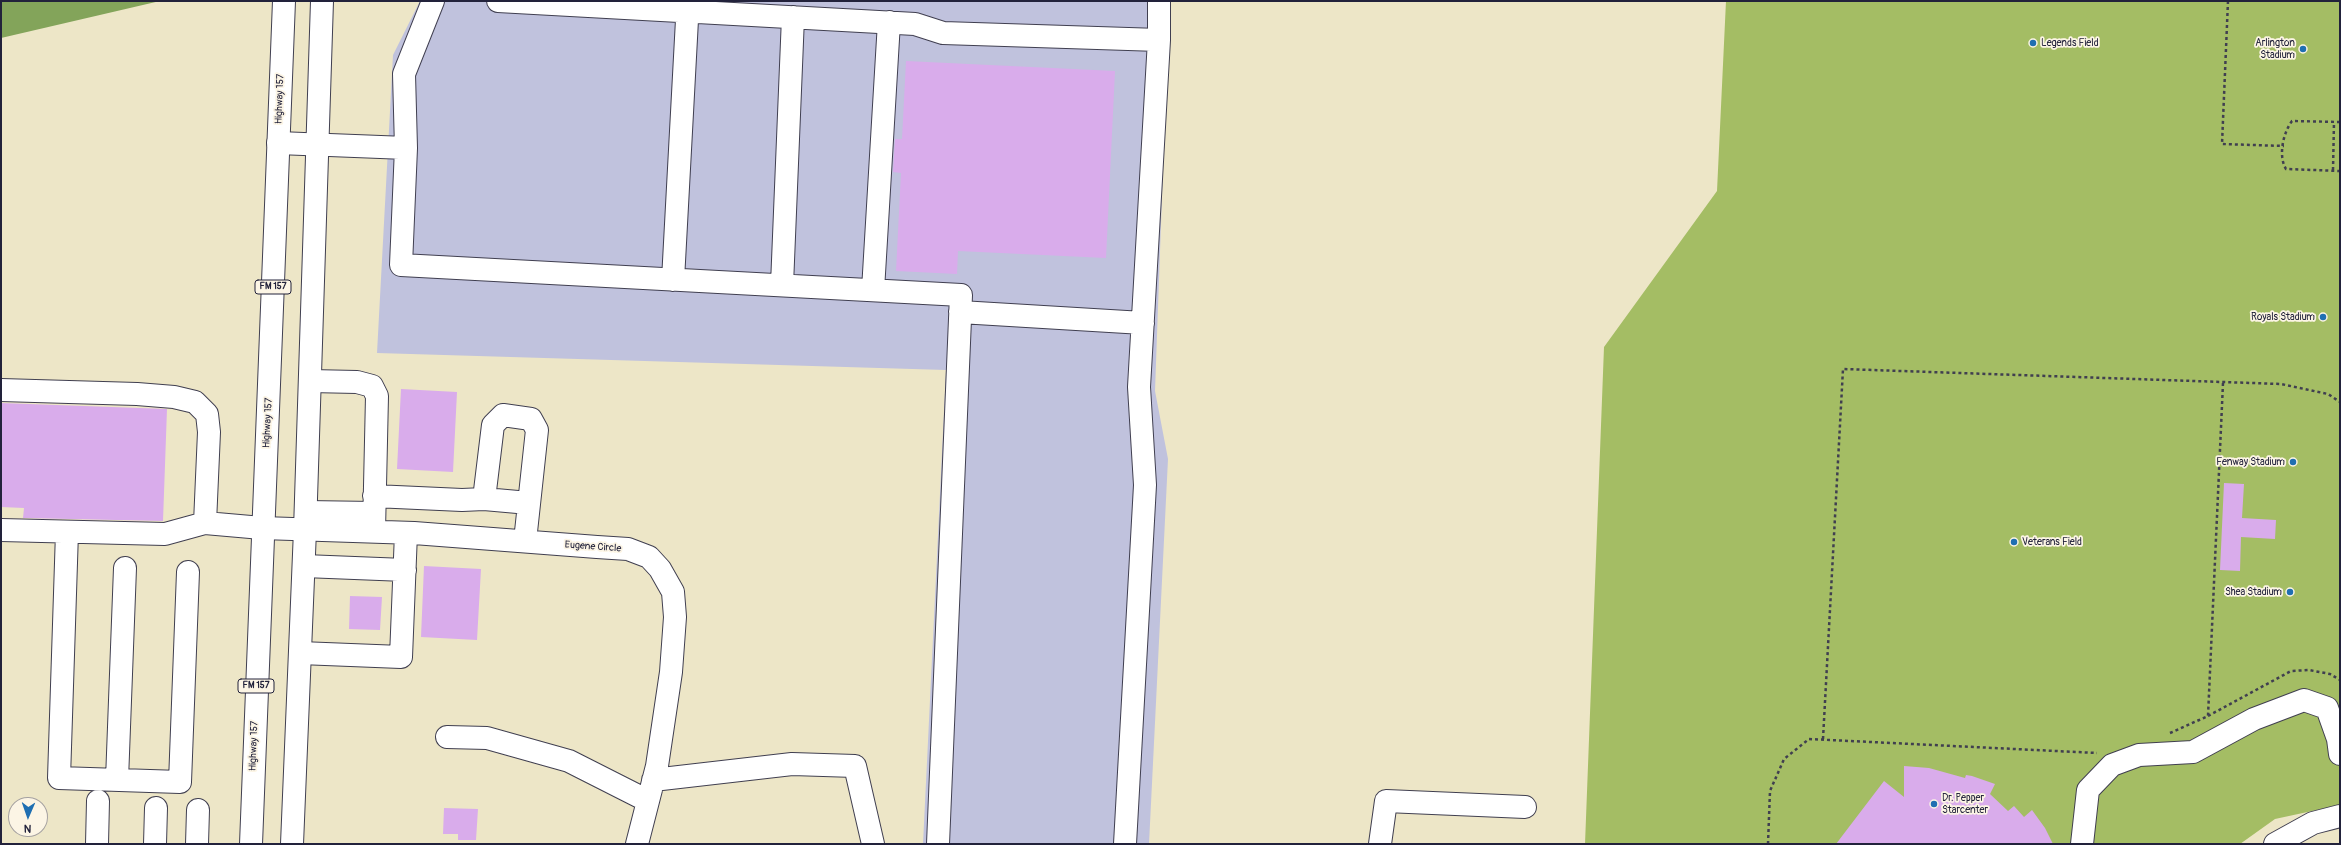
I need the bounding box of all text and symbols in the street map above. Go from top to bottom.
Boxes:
place label: Legends Field [2041,37,2099,49]
place label: Arlington Stadium [2255,37,2295,60]
marker: Legends Field [2028,38,2038,48]
marker: Arlington Stadium [2298,44,2308,54]
street label: Highway 157 [273,74,287,124]
road number: FM 157 [255,280,291,294]
place label: Royals Stadium [2251,311,2315,323]
marker: Royals Stadium [2318,312,2328,322]
street label: Highway 157 [261,398,275,448]
place label: Fenway Stadium [2216,456,2285,468]
marker: Fenway Stadium [2288,457,2298,467]
place label: Veterans Field [2022,536,2082,548]
marker: Veterans Field [2009,537,2019,547]
street label: Eugene Circle [564,539,622,555]
place label: Shea Stadium [2225,586,2282,598]
marker: Shea Stadium [2285,587,2295,597]
road number: FM 157 [238,679,274,693]
street label: Highway 157 [247,721,261,771]
place label: Dr. Pepper Starcenter [1942,792,1988,816]
north arrow [8,797,48,837]
marker: Dr. Pepper Starcenter [1929,799,1939,809]
text: N [24,822,32,835]

